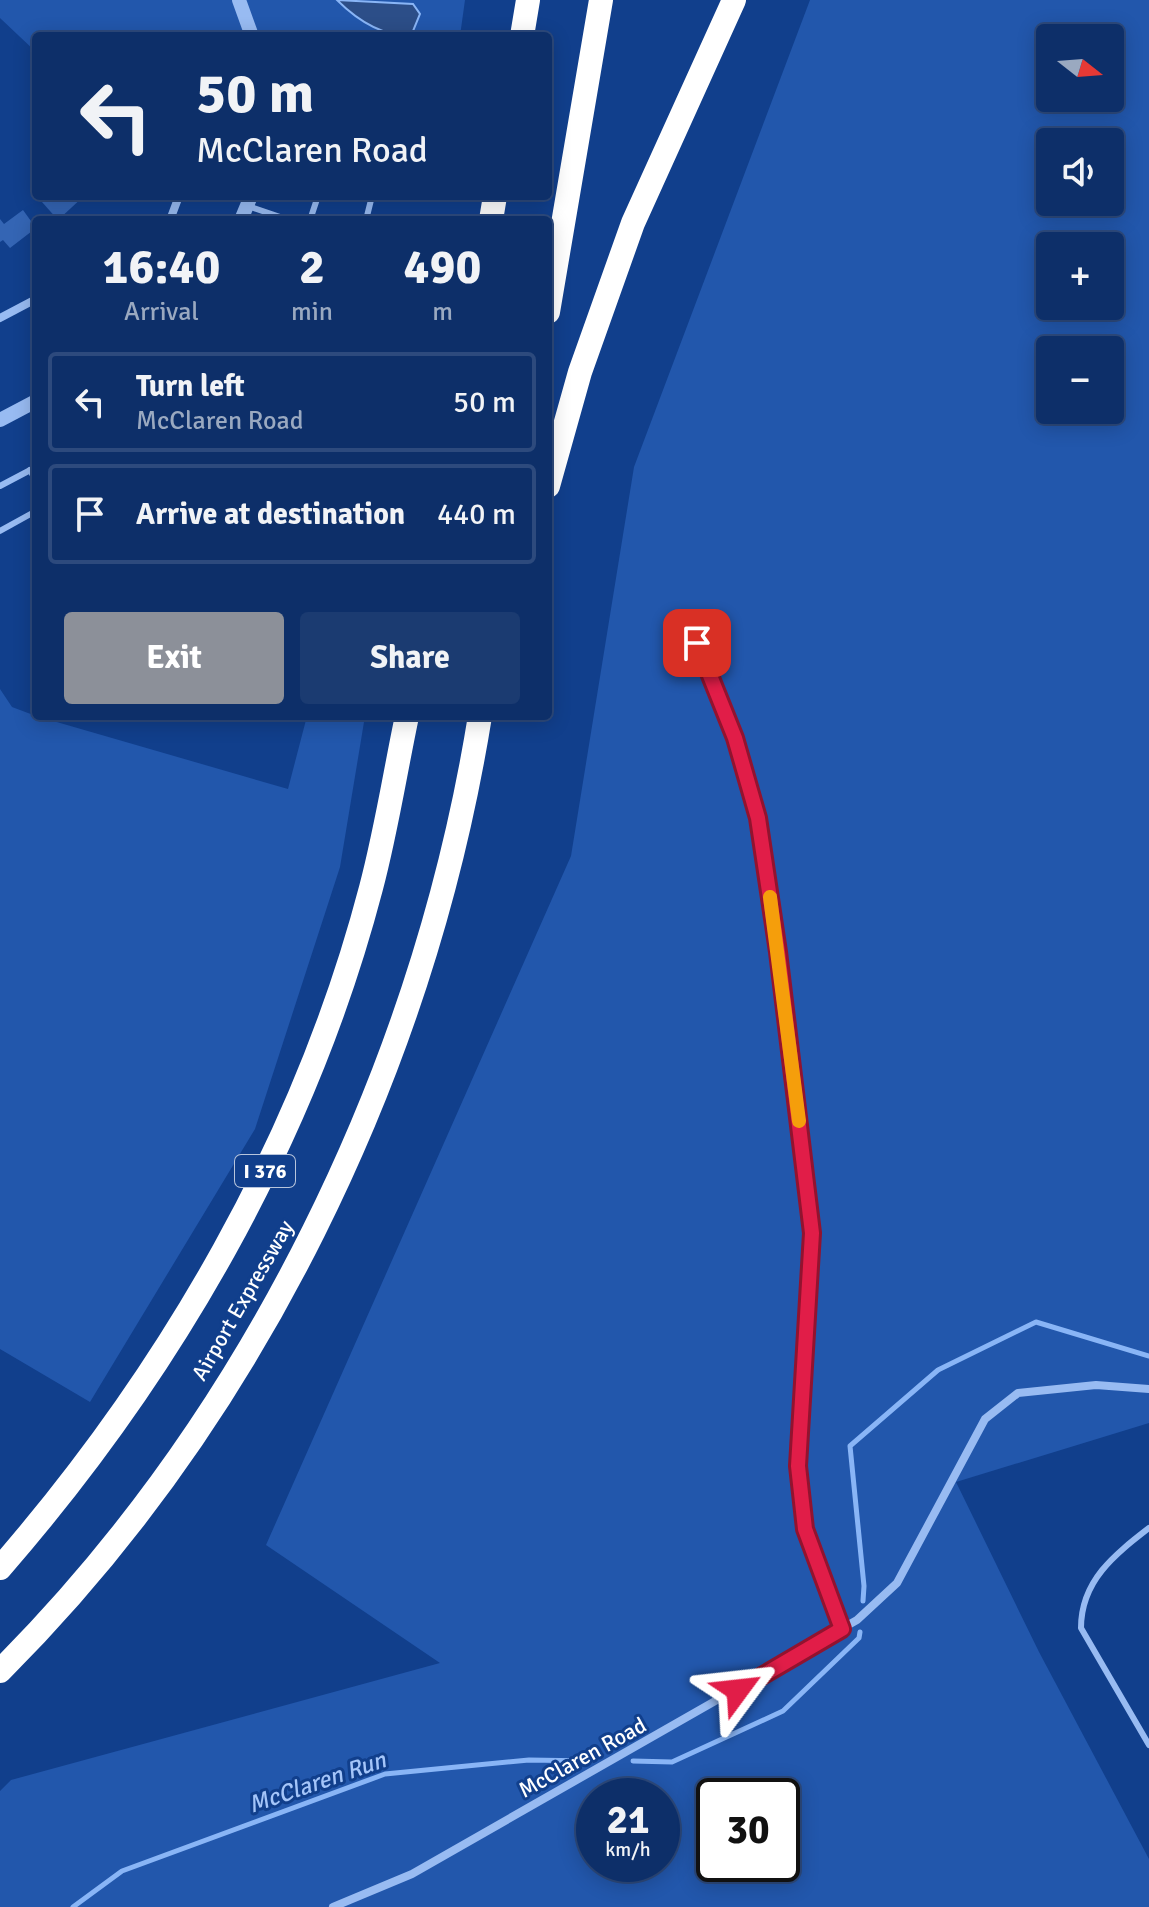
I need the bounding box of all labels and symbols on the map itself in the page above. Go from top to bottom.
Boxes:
north arrow [1036,24,1124,112]
pin [663,609,731,677]
road number: I 376 [235,1155,295,1187]
street label: Airport Expressway [186,1215,300,1385]
position arrow [696,1648,780,1732]
street label: McClaren Road [514,1711,651,1804]
water label: McClaren Run [244,1744,390,1820]
speed limit sign: 30 [696,1778,800,1882]

